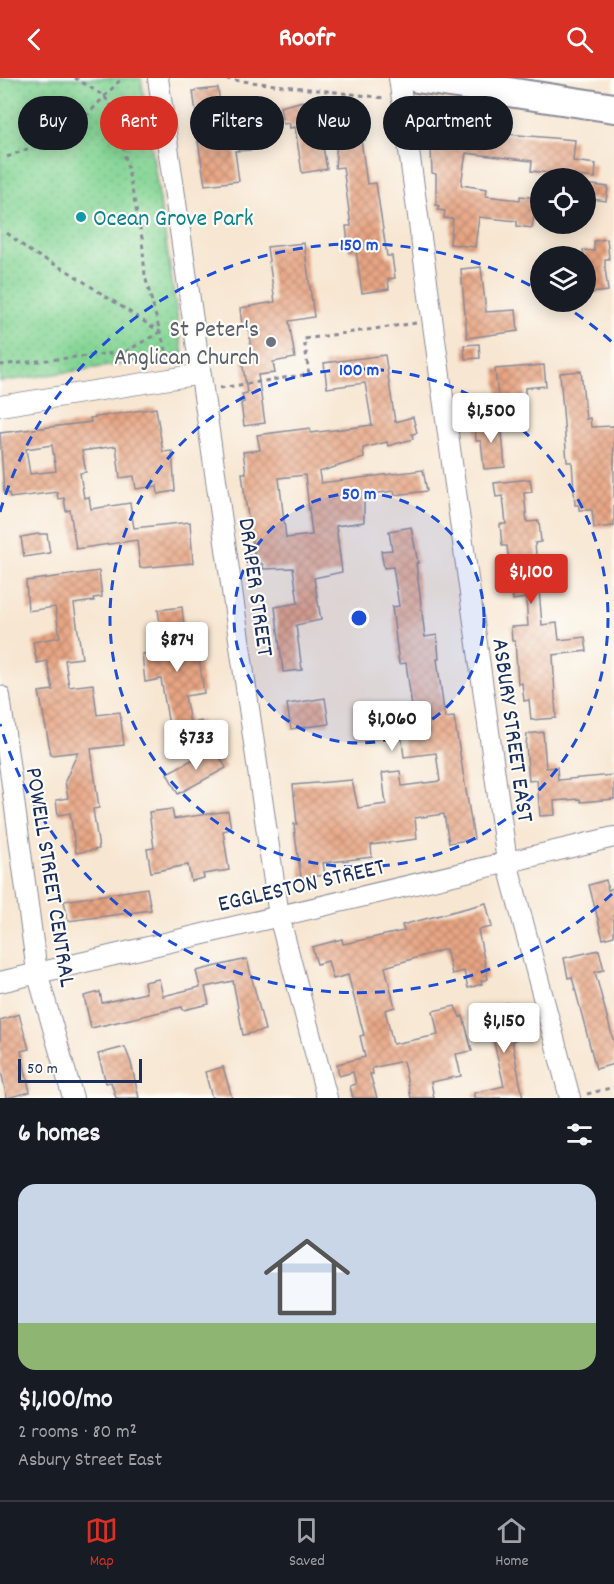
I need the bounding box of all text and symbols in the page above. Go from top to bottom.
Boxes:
text: Roofr [279,20,335,59]
icon: back [18,23,51,56]
icon: search [563,23,596,56]
chip: Buy [18,96,88,150]
chip: Rent [100,96,178,150]
chip: Filters [190,96,284,150]
chip: New [296,96,371,150]
chip: Apartment [383,96,513,150]
map controls [530,168,596,312]
button: locate [530,168,596,234]
place label: Ocean Grove Park [93,203,254,237]
marker: Ocean Grove Park [74,210,88,224]
text: 150 m [340,234,378,259]
button: layers [530,246,596,312]
place label: St Peter's Anglican Church [114,314,259,376]
marker: St Peter's Anglican Church [264,335,278,349]
text: 100 m [339,359,379,384]
pin: $1,500 [442,393,540,444]
text: $1,500 [466,398,516,426]
text: 50 m [342,483,376,508]
street label: DRAPER STREET [227,516,281,659]
pin: $1,100 [482,554,580,605]
text: $1,100 [509,559,553,587]
centre of rings [349,608,369,628]
pin: $874 [141,622,213,673]
text: $874 [160,627,194,655]
street label: ASBURY STREET EAST [481,636,541,825]
pin: $1,060 [343,701,441,752]
text: $1,060 [367,706,417,734]
pin: $733 [160,720,232,771]
text: $733 [178,725,214,753]
street label: POWELL STREET CENTRAL [15,765,83,990]
street label: EGGLESTON STREET [215,851,389,923]
pin: $1,150 [455,1003,553,1054]
text: $1,150 [483,1008,525,1036]
scale bar [18,1056,142,1084]
text: 50 m [27,1058,58,1081]
text: 6 homes [18,1116,100,1153]
icon: filters [563,1118,596,1151]
icon: home [253,1223,361,1331]
text: $1,100/mo [18,1382,113,1419]
text: 2 rooms · 80 m² [18,1419,137,1447]
text: Asbury Street East [18,1447,162,1475]
tab: Map [85,1514,118,1573]
tab: Saved [289,1514,325,1573]
tab: Home [495,1514,529,1573]

